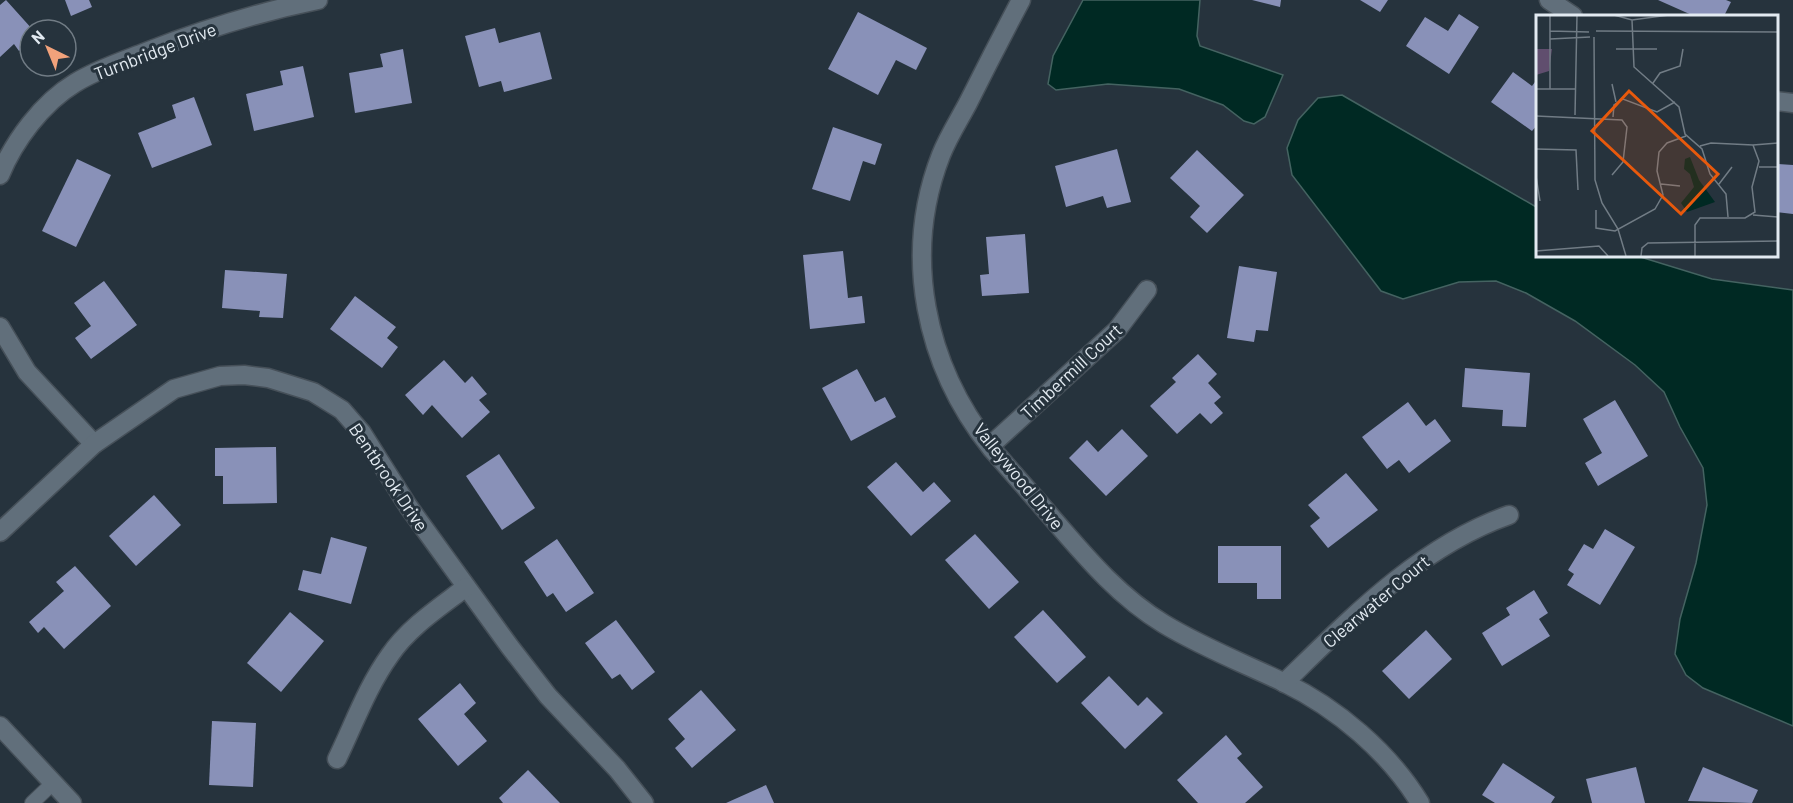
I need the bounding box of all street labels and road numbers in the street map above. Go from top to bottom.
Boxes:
street label: Turnbridge Drive [91,18,219,84]
street label: Timbermill Court [1016,318,1126,424]
street label: Valleywood Drive [969,418,1069,534]
street label: Bentbrook Drive [345,419,433,535]
street label: Clearwater Court [1318,550,1434,652]

